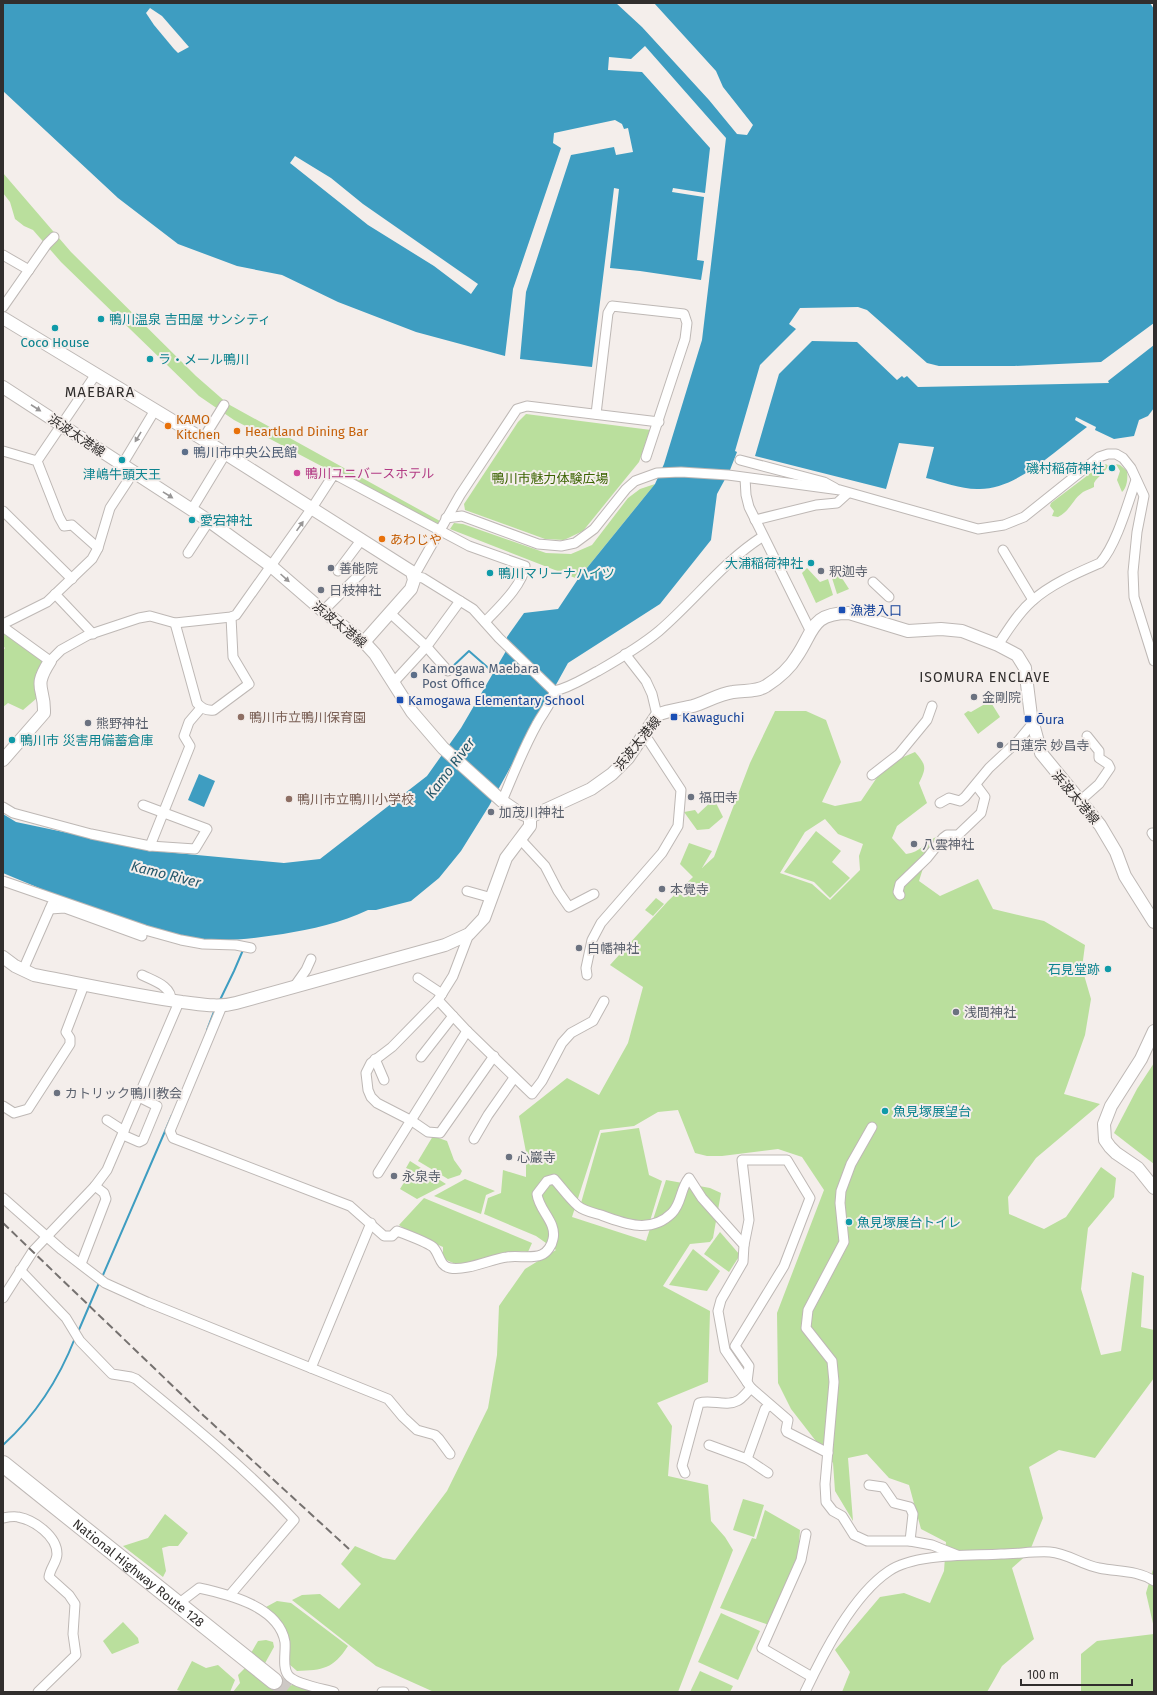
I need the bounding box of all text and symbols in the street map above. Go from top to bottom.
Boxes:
place label: 鴨川温泉 吉田屋 サンシティ [109,312,271,327]
marker: 鴨川温泉 吉田屋 サンシティ [96,314,106,324]
marker: Coco House [50,323,60,333]
place label: Coco House [21,335,89,350]
place label: ラ・メール鴨川 [158,352,249,367]
marker: ラ・メール鴨川 [145,354,155,364]
district label: MAEBARA [65,383,135,401]
one-way arrow [31,404,41,412]
street label: 浜波太港線 [46,411,108,460]
place label: KAMO Kitchen [176,412,220,442]
marker: KAMO Kitchen [163,421,173,431]
place label: Heartland Dining Bar [245,424,368,439]
marker: Heartland Dining Bar [232,426,242,436]
one-way arrow [135,431,142,443]
place label: 鴨川市中央公民館 [193,445,297,460]
marker: 鴨川市中央公民館 [180,447,190,457]
marker: 津嶋牛頭天王 [117,455,127,465]
place label: 磯村稲荷神社 [1026,461,1104,476]
marker: 磯村稲荷神社 [1107,463,1117,473]
place label: 鴨川ユニバースホテル [305,466,434,481]
place label: 津嶋牛頭天王 [83,467,161,482]
marker: 鴨川ユニバースホテル [292,468,302,478]
park label: 鴨川市魅力体験広場 [491,471,609,486]
one-way arrow [162,491,174,498]
place label: 愛宕神社 [200,513,252,528]
marker: 愛宕神社 [187,515,197,525]
one-way arrow [296,521,304,531]
place label: あわじや [390,532,442,547]
marker: あわじや [377,534,387,544]
place label: 大浦稲荷神社 [725,556,803,571]
marker: 大浦稲荷神社 [806,558,816,568]
place label: 善能院 [339,561,378,576]
marker: 善能院 [326,563,336,573]
place label: 釈迦寺 [829,564,868,579]
place label: 鴨川マリーナハイツ [498,566,615,581]
marker: 釈迦寺 [816,566,826,576]
marker: 鴨川マリーナハイツ [485,568,495,578]
one-way arrow [280,574,290,583]
place label: 日枝神社 [329,583,381,598]
marker: 日枝神社 [316,585,326,595]
street label: 浜波太港線 [310,598,370,651]
place label: 漁港入口 [850,603,902,618]
marker: 漁港入口 [837,605,847,615]
place label: Kamogawa Maebara Post Office [422,661,539,691]
district label: ISOMURA ENCLAVE [919,669,1051,686]
marker: Kamogawa Maebara Post Office [409,670,419,680]
place label: 金剛院 [982,690,1021,705]
marker: 金剛院 [969,692,979,702]
place label: Kamogawa Elementary School [408,693,585,708]
marker: Kamogawa Elementary School [395,695,405,705]
place label: 鴨川市立鴨川保育園 [249,710,366,725]
place label: Kawaguchi [682,710,744,725]
marker: 鴨川市立鴨川保育園 [236,712,246,722]
marker: Kawaguchi [669,712,679,722]
place label: Ōura [1036,712,1064,727]
street label: 浜波太港線 [611,713,664,773]
marker: Ōura [1023,714,1033,724]
place label: 熊野神社 [96,716,148,731]
marker: 熊野神社 [83,718,93,728]
place label: 鴨川市 災害用備蓄倉庫 [20,733,153,748]
water label: Kamo River [422,734,479,802]
marker: 鴨川市 災害用備蓄倉庫 [7,735,17,745]
place label: 日蓮宗 妙昌寺 [1008,738,1089,753]
marker: 日蓮宗 妙昌寺 [995,740,1005,750]
street label: 浜波太港線 [1049,768,1102,827]
place label: 福田寺 [699,790,738,805]
place label: 鴨川市立鴨川小学校 [297,792,414,807]
marker: 福田寺 [686,792,696,802]
marker: 鴨川市立鴨川小学校 [284,794,294,804]
place label: 加茂川神社 [499,805,564,820]
marker: 加茂川神社 [486,807,496,817]
place label: 八雲神社 [922,837,974,852]
marker: 八雲神社 [909,839,919,849]
water label: Kamo River [129,858,203,891]
place label: 本覺寺 [670,882,709,897]
marker: 本覺寺 [657,884,667,894]
place label: 白幡神社 [587,941,639,956]
marker: 白幡神社 [574,943,584,953]
place label: 石見堂跡 [1048,962,1100,977]
marker: 石見堂跡 [1103,964,1113,974]
place label: 浅間神社 [964,1005,1016,1020]
marker: 浅間神社 [951,1007,961,1017]
place label: カトリック鴨川教会 [65,1086,182,1101]
marker: カトリック鴨川教会 [52,1088,62,1098]
place label: 魚見塚展望台 [893,1104,971,1119]
marker: 魚見塚展望台 [880,1106,890,1116]
place label: 心巖寺 [517,1150,556,1165]
marker: 心巖寺 [504,1152,514,1162]
place label: 永泉寺 [402,1169,441,1184]
marker: 永泉寺 [389,1171,399,1181]
place label: 魚見塚展台トイレ [857,1215,961,1230]
marker: 魚見塚展台トイレ [844,1217,854,1227]
street label: National Highway Route 128 [70,1516,207,1630]
scale bar [1021,1661,1132,1687]
text: 100 m [1027,1668,1059,1682]

